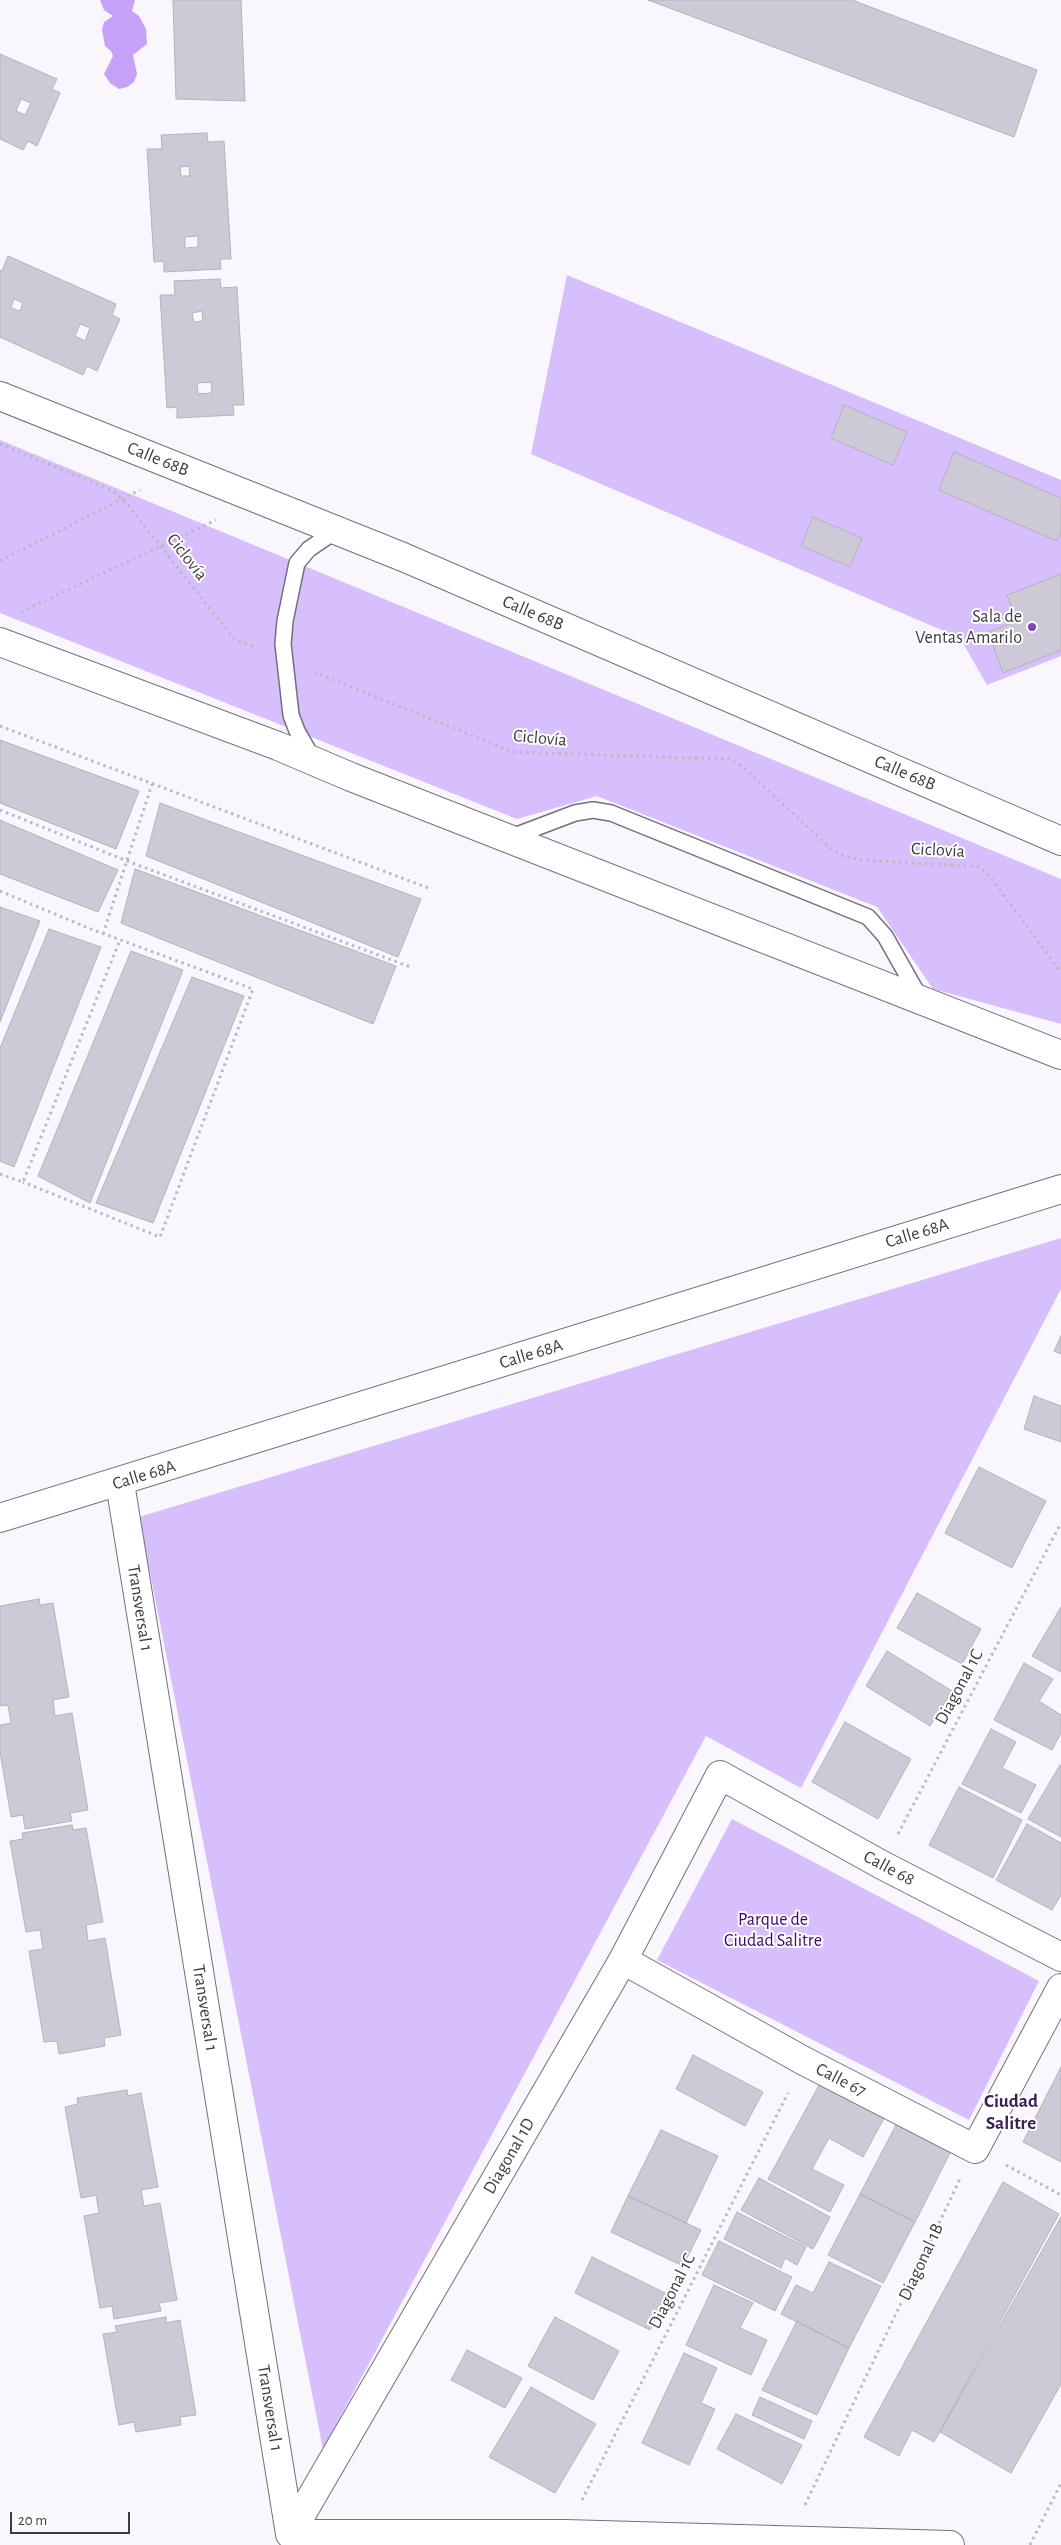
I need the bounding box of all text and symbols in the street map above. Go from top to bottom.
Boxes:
street label: Calle 68B [124,437,192,481]
street label: Ciclovía [162,529,212,585]
street label: Calle 68B [499,590,567,636]
place label: Sala de Ventas Amarilo [915,606,1022,649]
marker: Sala de Ventas Amarilo [1026,621,1038,633]
street label: Ciclovía [512,725,568,751]
street label: Calle 68B [871,750,939,796]
street label: Ciclovía [910,838,966,862]
street label: Calle 68A [883,1213,951,1253]
street label: Calle 68A [497,1334,565,1374]
street label: Calle 68A [110,1455,178,1495]
street label: Transversal 1 [122,1563,158,1653]
street label: Diagonal 1C [930,1646,988,1728]
street label: Calle 68 [860,1846,918,1890]
park label: Parque de Ciudad Salitre [724,1909,822,1952]
street label: Transversal 1 [187,1963,223,2053]
street label: Calle 67 [812,2058,870,2102]
district label: Ciudad Salitre [984,2090,1038,2134]
street label: Diagonal 1D [479,2114,539,2198]
street label: Diagonal 1B [894,2220,948,2304]
street label: Diagonal 1C [644,2249,700,2333]
street label: Transversal 1 [252,2363,288,2453]
scale bar [12,2502,132,2534]
text: 20 m [18,2513,47,2528]

